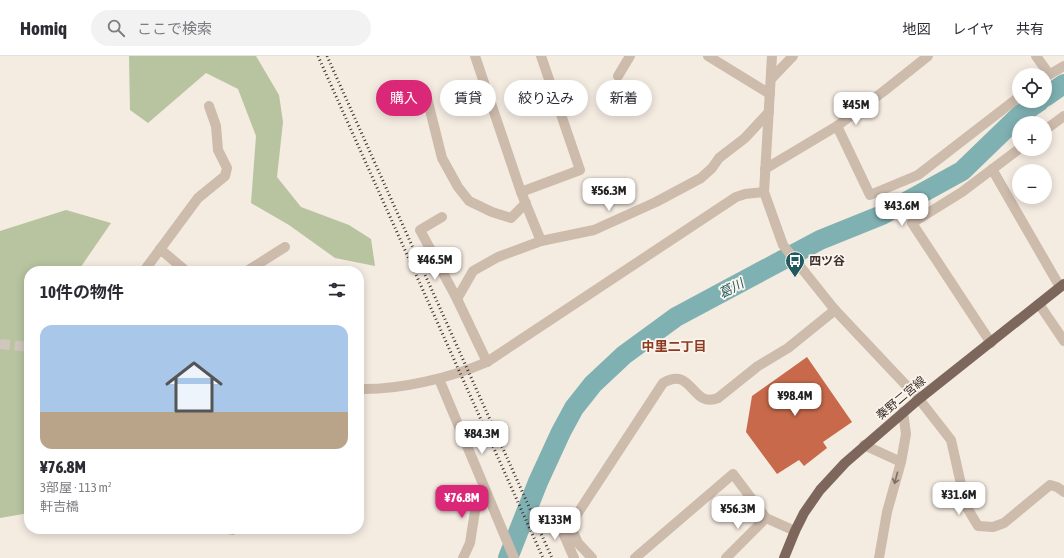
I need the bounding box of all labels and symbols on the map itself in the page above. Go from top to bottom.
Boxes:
pin: ¥45M [832,92,880,126]
pin: ¥56.3M [576,178,642,212]
pin: ¥43.6M [869,193,935,227]
pin: ¥46.5M [402,247,468,281]
bus stop icon: 四ツ谷 [784,250,806,278]
place label: 四ツ谷 [809,254,845,268]
water label: 葛川 [716,275,748,301]
district label: 中里二丁目 [641,339,707,354]
street label: 秦野二宮線 [874,373,928,423]
pin: ¥98.4M [762,383,828,417]
pin: ¥84.3M [449,421,515,455]
one-way arrow [892,471,900,484]
pin: ¥31.6M [926,482,992,516]
pin: ¥76.8M [429,485,495,519]
pin: ¥56.3M [705,496,771,530]
pin: ¥133M [527,507,583,541]

